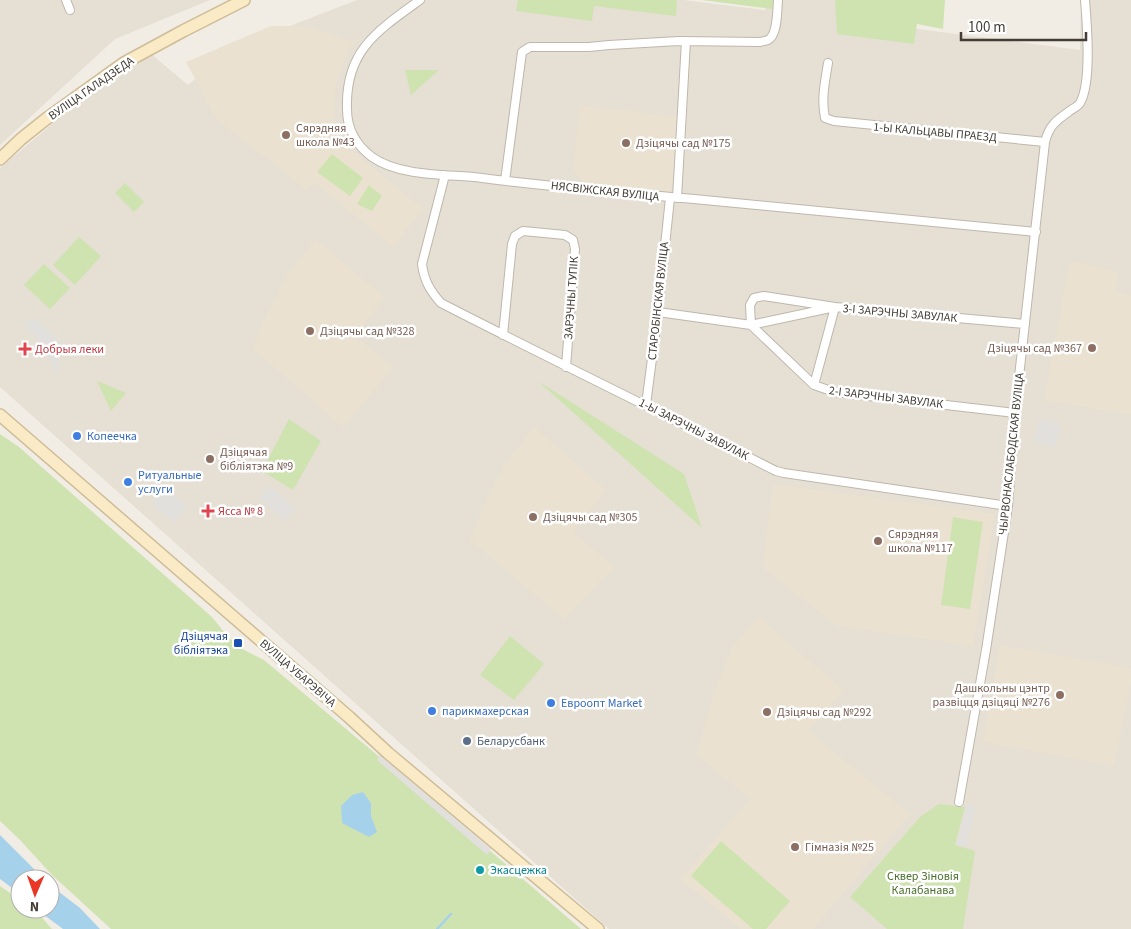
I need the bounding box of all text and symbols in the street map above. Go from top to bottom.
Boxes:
scale bar [961,10,1086,42]
text: 100 m [968,17,1006,38]
street label: ВУЛІЦА ГАЛАДЗЕДА [45,52,138,124]
street label: 1-Ы КАЛЬЦАВЫ ПРАЕЗД [873,119,998,146]
place label: Сярэдняя школа №43 [296,120,355,151]
marker: Сярэдняя школа №43 [280,129,292,141]
place label: Дзіцячы сад №175 [636,135,730,152]
marker: Дзіцячы сад №175 [620,137,632,149]
street label: НЯСВІЖСКАЯ ВУЛІЦА [550,177,660,206]
street label: СТАРОБІНСКАЯ ВУЛІЦА [644,241,673,361]
street label: ЗАРЭЧНЫ ТУПІК [560,256,583,340]
street label: 3-І ЗАРЭЧНЫ ЗАВУЛАК [842,300,958,327]
place label: Дзіцячы сад №328 [320,323,414,340]
marker: Дзіцячы сад №328 [304,325,316,337]
place label: Дзіцячы сад №367 [988,340,1082,357]
place label: Добрыя леки [35,341,104,358]
marker: Дзіцячы сад №367 [1086,342,1098,354]
marker: Добрыя леки [19,343,31,355]
street label: ЧЫРВОНАСЛАБОДСКАЯ ВУЛІЦА [995,372,1029,536]
street label: 2-І ЗАРЭЧНЫ ЗАВУЛАК [828,382,944,413]
street label: 1-Ы ЗАРЭЧНЫ ЗАВУЛАК [636,394,752,465]
place label: Копеечка [87,428,137,445]
marker: Копеечка [71,430,83,442]
place label: Дзіцячая бібліятэка №9 [220,444,293,475]
marker: Дзіцячая бібліятэка №9 [204,453,216,465]
place label: Ритуальные услуги [138,467,202,498]
marker: Ритуальные услуги [122,476,134,488]
place label: Ясса № 8 [218,503,263,520]
marker: Ясса № 8 [202,505,214,517]
place label: Дзіцячы сад №305 [543,509,637,526]
marker: Дзіцячы сад №305 [527,511,539,523]
place label: Сярэдняя школа №117 [888,526,953,557]
marker: Сярэдняя школа №117 [872,535,884,547]
place label: Дзіцячая бібліятэка [174,628,228,659]
street label: ВУЛІЦА УБАРЭВІЧА [256,635,340,712]
marker: Дзіцячая бібліятэка [232,637,244,649]
place label: Дашкольны цэнтр развіцця дзіцяці №276 [933,680,1050,711]
marker: Дашкольны цэнтр развіцця дзіцяці №276 [1054,689,1066,701]
place label: Евроопт Market [561,695,642,712]
marker: Евроопт Market [545,697,557,709]
place label: парикмахерская [442,703,529,720]
place label: Дзіцячы сад №292 [777,704,871,721]
marker: парикмахерская [426,705,438,717]
marker: Дзіцячы сад №292 [761,706,773,718]
place label: Беларусбанк [477,733,545,750]
marker: Беларусбанк [461,735,473,747]
place label: Гімназія №25 [805,839,874,856]
marker: Гімназія №25 [789,841,801,853]
place label: Экасцежка [490,862,547,879]
marker: Экасцежка [474,864,486,876]
park label: Сквер Зіновія Калабанава [887,868,959,899]
north arrow [10,869,60,919]
text: N [30,896,40,916]

